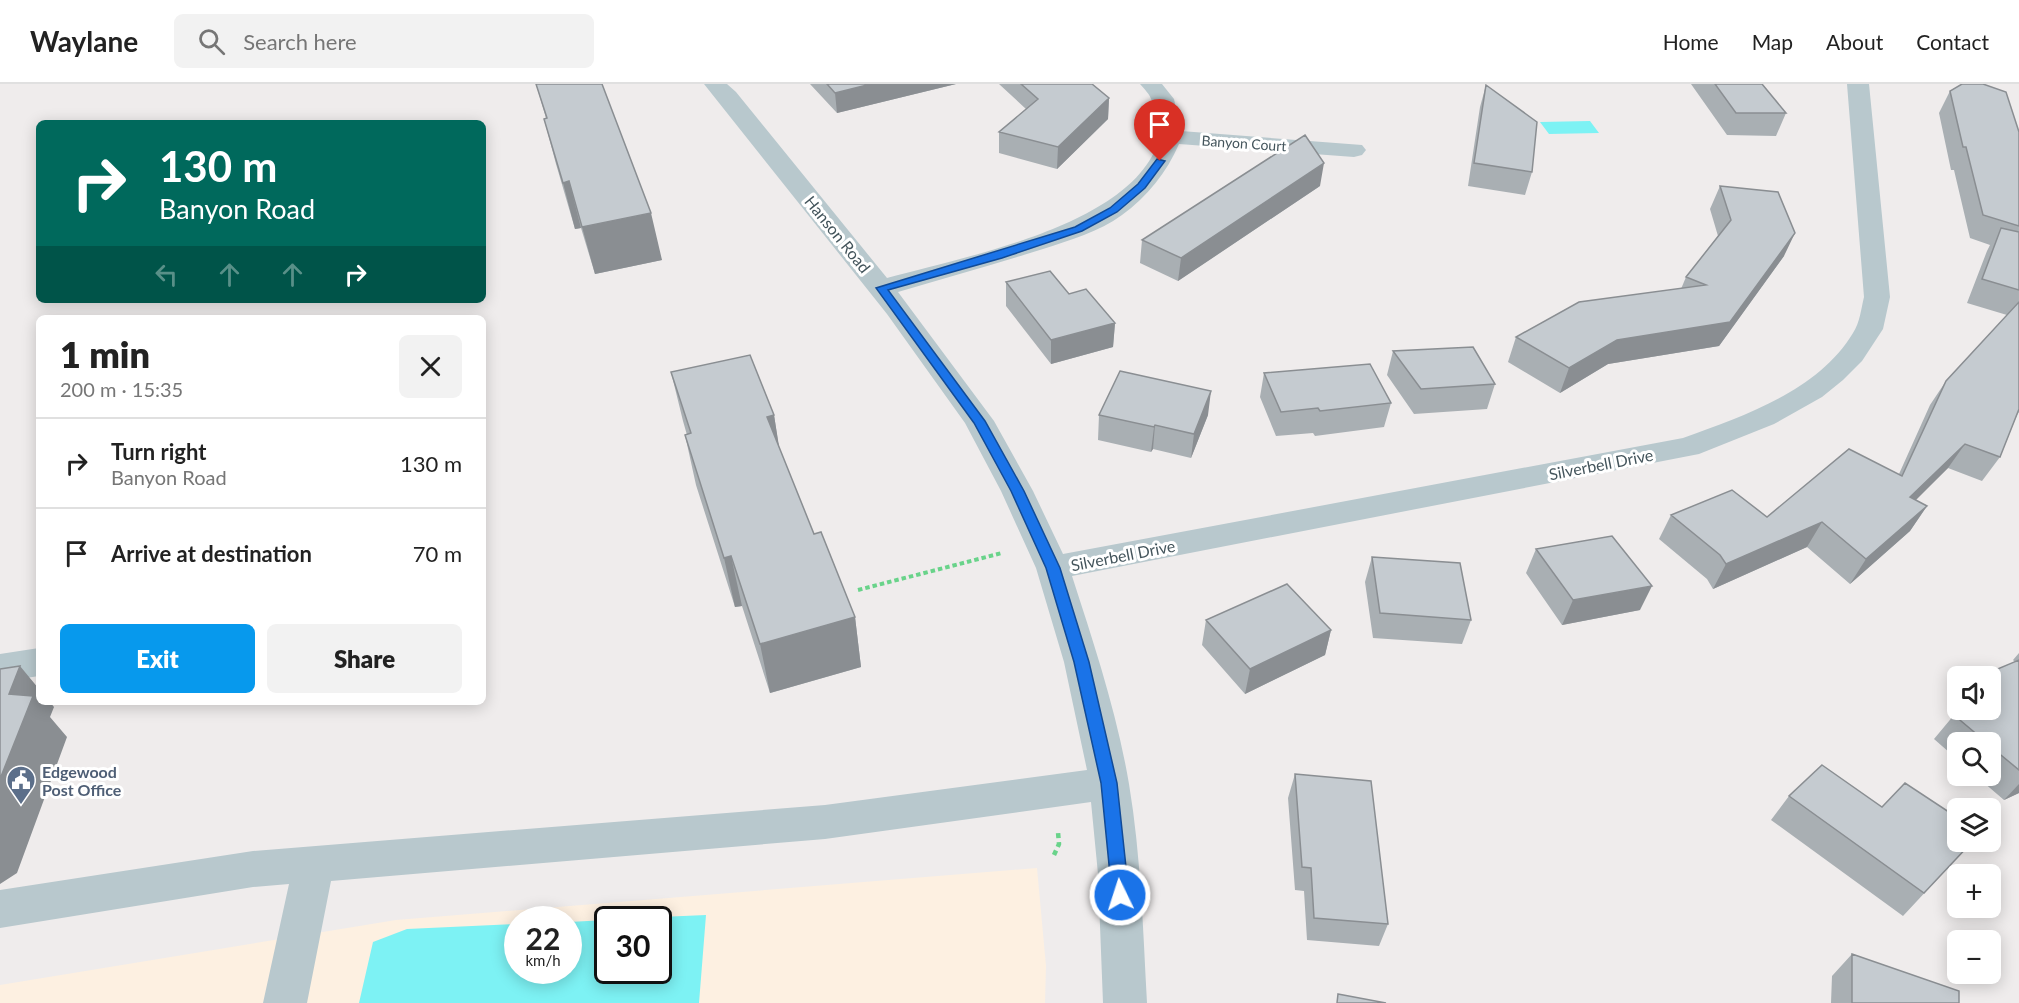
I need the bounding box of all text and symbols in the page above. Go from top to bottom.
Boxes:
search box [174,14,594,68]
text: Waylane [30,24,138,58]
icon: search [195,25,228,58]
text: Search here [243,28,357,55]
text: Home [1663,29,1719,54]
text: Map [1752,29,1793,54]
text: About [1826,29,1883,54]
text: Contact [1916,29,1989,54]
pin [1134,99,1185,161]
icon: arrive [1143,108,1176,141]
street label: Banyon Court [1201,132,1287,154]
text: 130 m [159,141,277,191]
icon: right [60,144,138,222]
text: Banyon Road [159,192,315,225]
street label: Hanson Road [801,192,875,276]
icon: left [150,258,183,291]
icon: ahead [213,258,246,291]
icon: ahead [276,258,309,291]
icon: right [339,258,372,291]
text: 1 min [60,332,150,376]
button: close [399,335,462,398]
text: 200 m · 15:35 [60,377,183,401]
text: Turn right [111,438,206,465]
street label: Silverbell Drive [1547,445,1655,483]
icon: right [60,447,93,480]
text: 130 m [400,450,462,477]
text: Banyon Road [111,465,227,489]
street label: Silverbell Drive [1069,536,1177,574]
icon: arrive [60,537,93,570]
text: Arrive at destination [111,540,312,567]
text: 70 m [413,540,462,567]
button: Exit [60,624,255,693]
button: Share [267,624,462,693]
map controls [1947,666,2001,984]
button: sound [1947,666,2001,720]
button: search [1947,732,2001,786]
place label: Edgewood Post Office [42,762,122,799]
public building icon: Edgewood Post Office [5,764,37,806]
button: layers [1947,798,2001,852]
position arrow [1088,863,1152,927]
button: + [1947,864,2001,918]
speed limit sign: 30 [594,906,672,984]
text: 22 [526,920,560,956]
button: − [1947,930,2001,984]
text: km/h [525,951,561,969]

